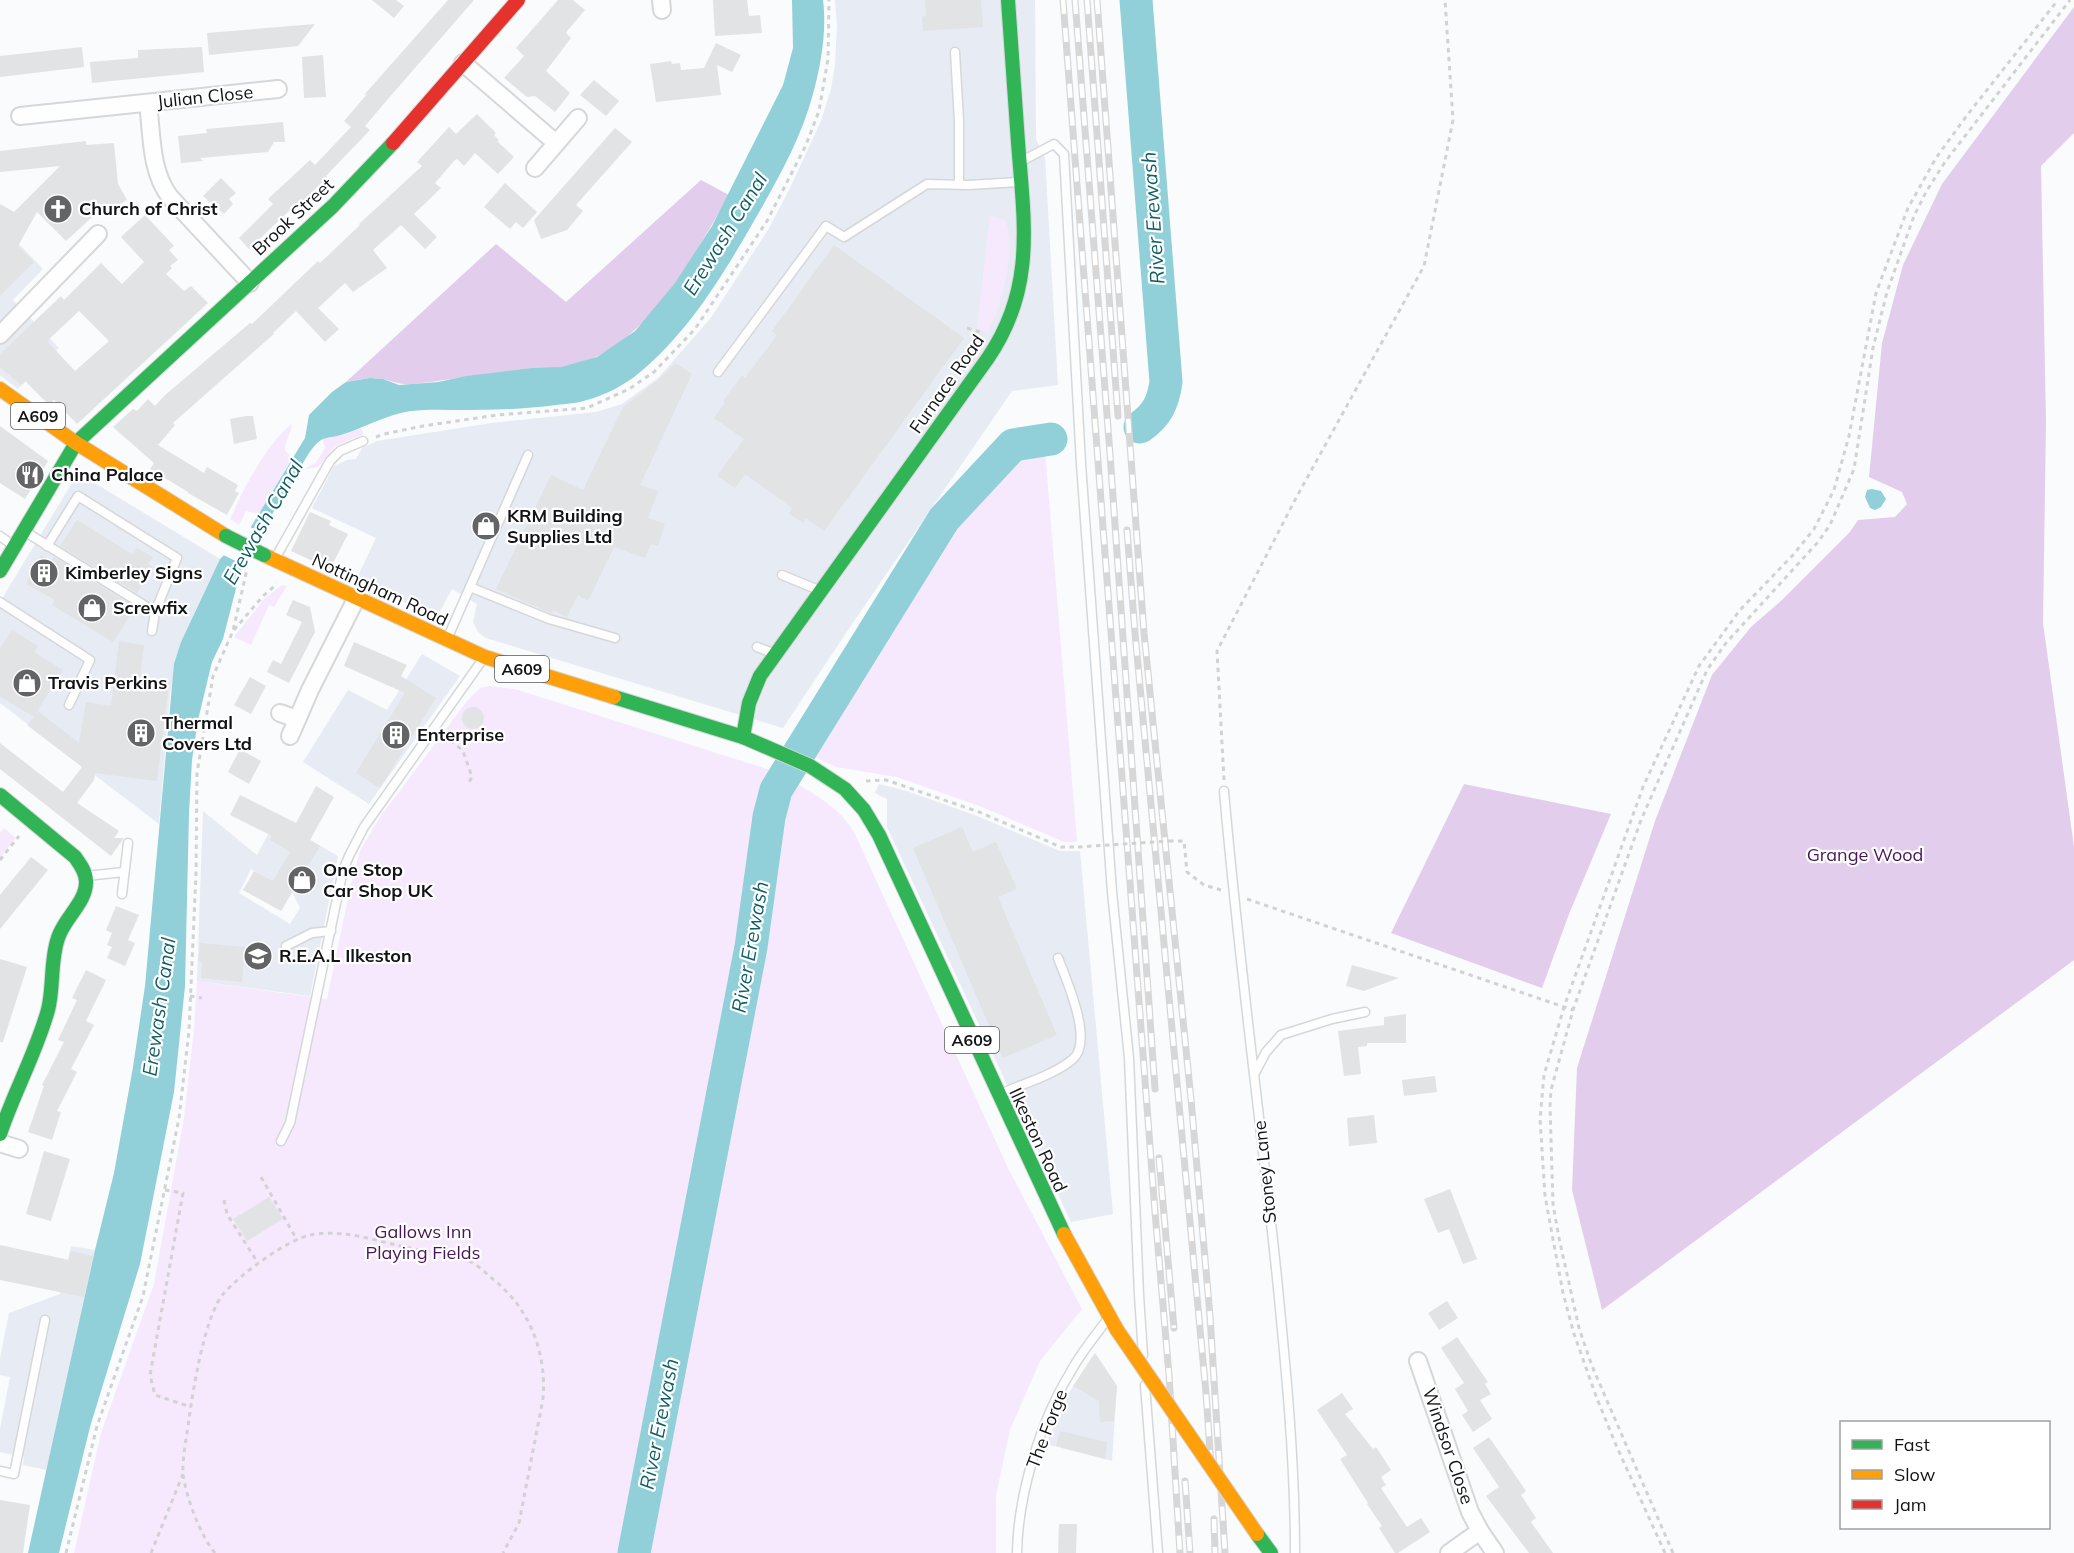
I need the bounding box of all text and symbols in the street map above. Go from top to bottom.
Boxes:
street label: Julian Close [156,80,254,113]
water label: River Erewash [1135,151,1170,285]
water label: Erewash Canal [677,168,772,300]
street label: Brook Street [247,173,338,260]
church icon: Church of Christ [42,193,74,225]
place label: Church of Christ [79,197,218,220]
street label: Furnace Road [904,330,989,438]
road number: A609 [11,403,65,429]
water label: Erewash Canal [217,455,308,588]
restaurant icon: China Palace [14,459,46,491]
place label: China Palace [51,463,163,486]
place label: KRM Building Supplies Ltd [507,504,623,548]
shop icon: KRM Building Supplies Ltd [470,510,502,542]
street label: Nottingham Road [308,548,452,631]
building icon: Kimberley Signs [28,557,60,589]
place label: Kimberley Signs [65,561,202,584]
shop icon: Screwfix [76,592,108,624]
place label: Screwfix [113,596,189,619]
road number: A609 [495,656,549,682]
shop icon: Travis Perkins [11,667,43,699]
place label: Travis Perkins [48,671,167,694]
place label: Thermal Covers Ltd [162,711,252,755]
building icon: Thermal Covers Ltd [125,717,157,749]
building icon: Enterprise [380,719,412,751]
place label: Enterprise [417,723,504,746]
park label: Grange Wood [1807,843,1923,866]
place label: One Stop Car Shop UK [323,858,434,902]
shop icon: One Stop Car Shop UK [286,864,318,896]
water label: River Erewash [726,879,773,1015]
water label: Erewash Canal [136,936,181,1078]
school or university icon: R.E.A.L Ilkeston [242,940,274,972]
place label: R.E.A.L Ilkeston [279,944,412,967]
road number: A609 [945,1027,999,1053]
street label: Ilkeston Road [1004,1084,1073,1196]
street label: Stoney Lane [1248,1120,1281,1225]
park label: Gallows Inn Playing Fields [366,1220,480,1264]
water label: River Erewash [634,1356,683,1492]
street label: Windsor Close [1418,1385,1479,1507]
street label: The Forge [1021,1386,1072,1472]
legend [1840,1421,2050,1529]
text: Fast [1894,1433,1930,1456]
text: Slow [1894,1463,1936,1486]
text: Jam [1894,1493,1927,1516]

